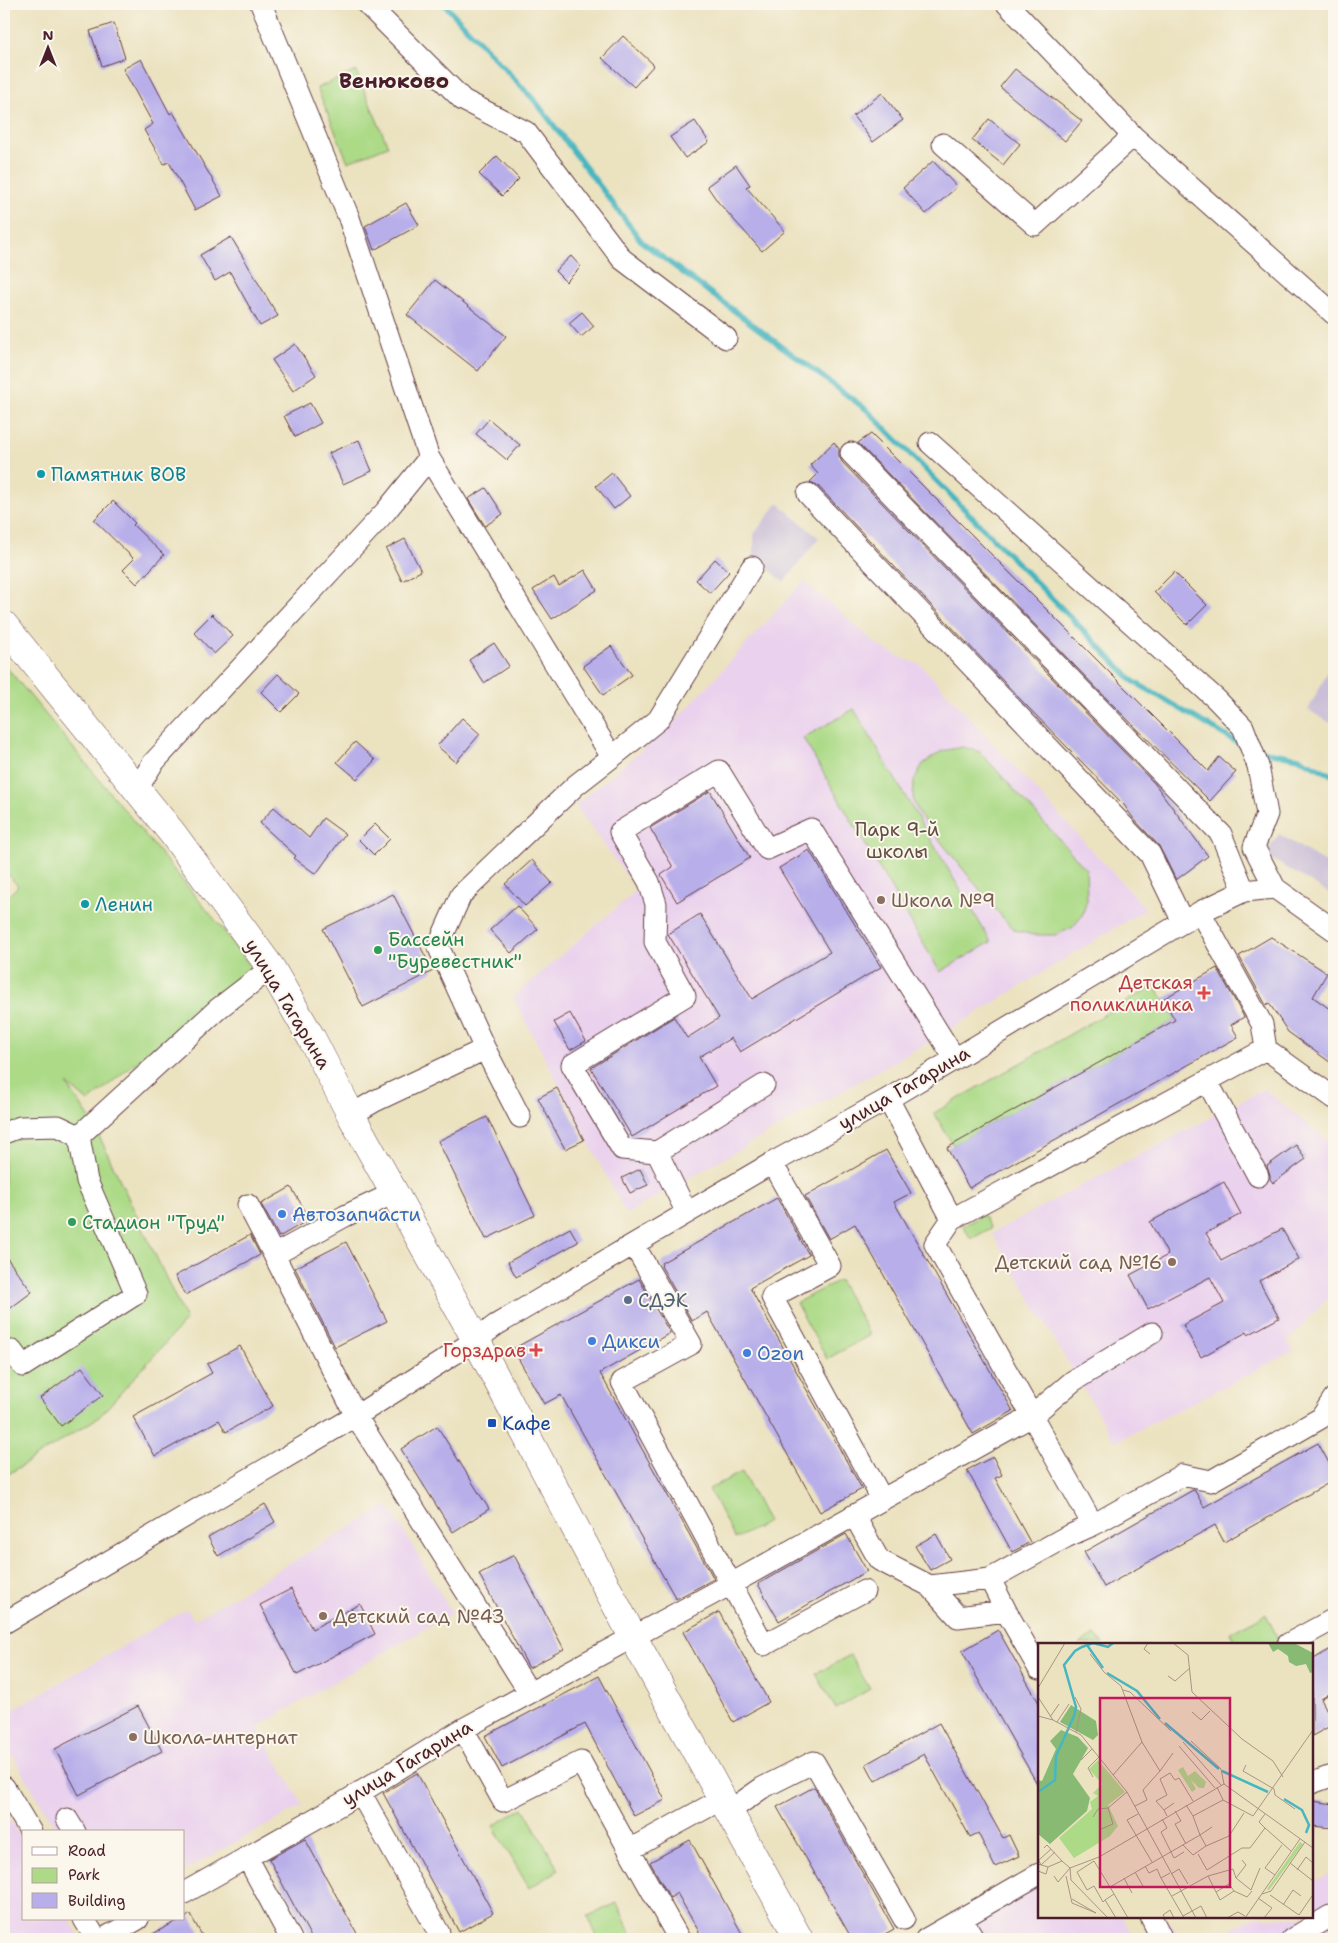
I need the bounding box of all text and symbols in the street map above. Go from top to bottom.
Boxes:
north arrow [22,22,72,72]
text: N [42,26,54,44]
district label: Венюково [339,67,449,95]
place label: Памятник ВОВ [51,462,186,487]
marker: Памятник ВОВ [35,468,47,480]
park label: Парк 9-й школы [855,817,939,864]
place label: Школа №9 [891,888,995,913]
place label: Ленин [95,892,153,917]
marker: Школа №9 [875,894,887,906]
marker: Ленин [79,898,91,910]
place label: Бассейн "Буревестник" [388,927,522,974]
street label: улица Гагарина [239,934,337,1074]
marker: Бассейн "Буревестник" [372,944,384,956]
place label: Детская поликлиника [1070,970,1193,1017]
marker: Детская поликлиника [1197,986,1211,1000]
street label: улица Гагарина [834,1040,974,1136]
place label: Автозапчасти [292,1202,421,1227]
marker: Автозапчасти [276,1208,288,1220]
place label: Стадион "Труд" [82,1210,225,1235]
marker: Стадион "Труд" [66,1216,78,1228]
place label: Детский сад №16 [995,1250,1162,1275]
marker: Детский сад №16 [1166,1256,1178,1268]
place label: СДЭК [638,1288,688,1313]
marker: СДЭК [622,1294,634,1306]
place label: Дикси [602,1329,660,1354]
marker: Дикси [586,1335,598,1347]
place label: Горздрав [443,1338,526,1363]
place label: Ozon [757,1341,804,1366]
marker: Горздрав [530,1344,542,1356]
marker: Ozon [741,1347,753,1359]
place label: Кафе [502,1411,551,1436]
marker: Кафе [486,1417,498,1429]
place label: Детский сад №43 [333,1604,505,1629]
marker: Детский сад №43 [317,1610,329,1622]
inset map [1038,1643,1313,1918]
street label: улица Гагарина [337,1714,477,1812]
place label: Школа-интернат [143,1725,298,1750]
marker: Школа-интернат [127,1731,139,1743]
legend [22,1830,185,1920]
text: Road [68,1841,106,1861]
text: Park [68,1865,100,1885]
text: Building [68,1891,125,1911]

